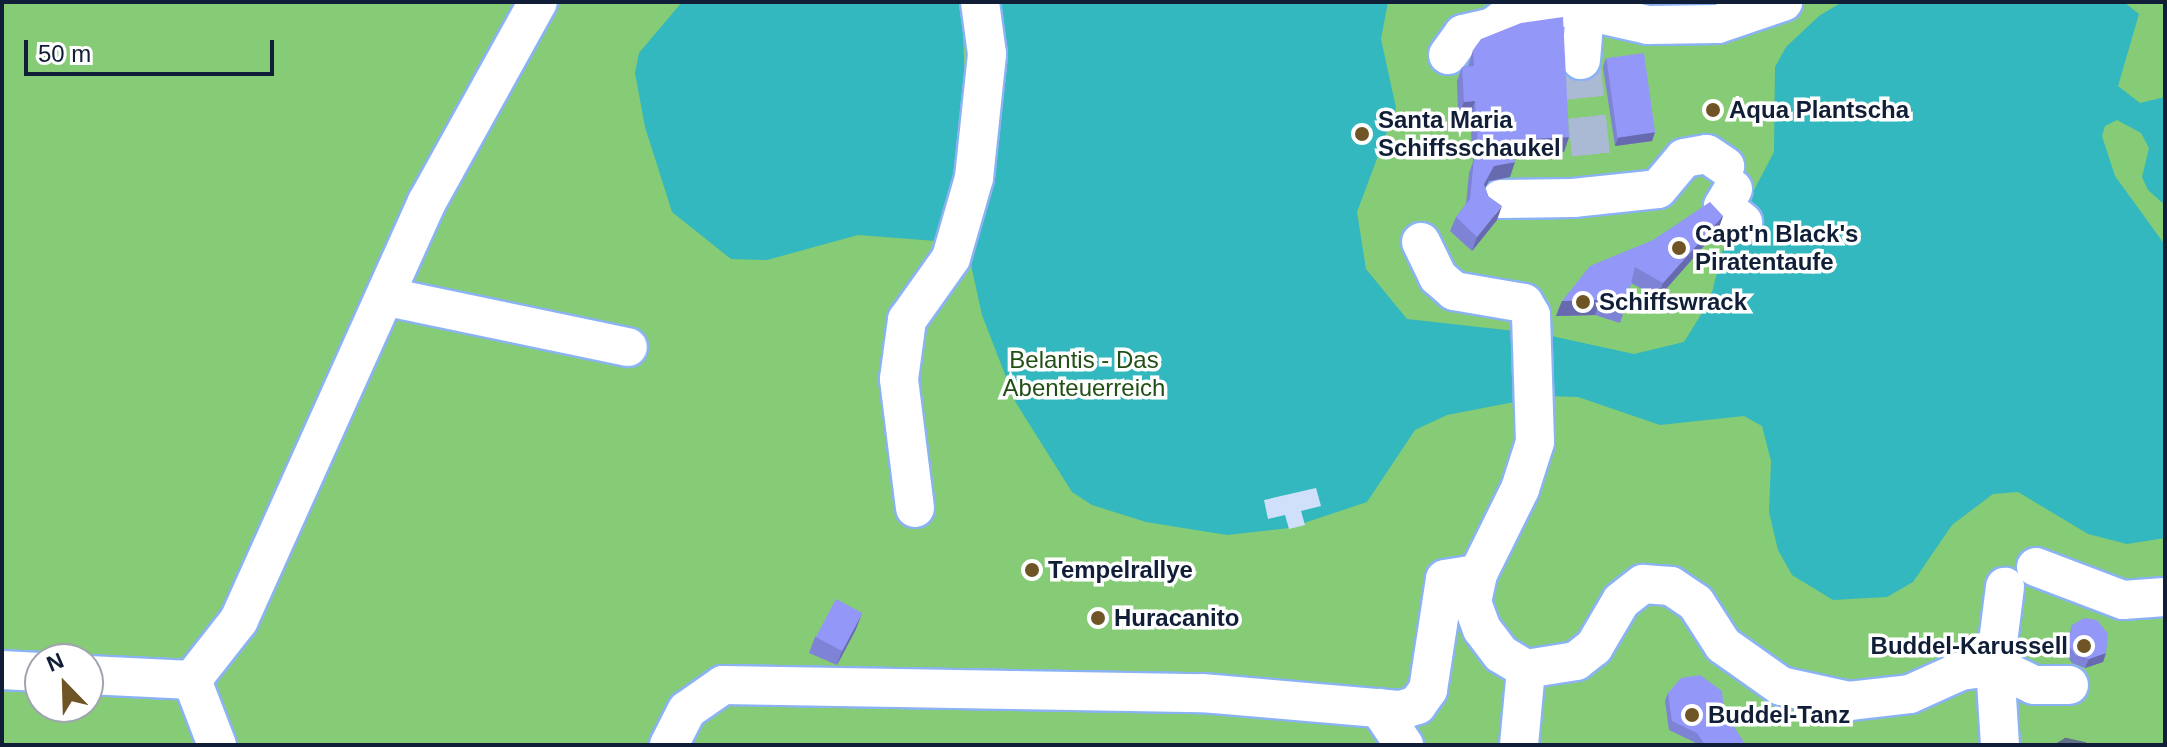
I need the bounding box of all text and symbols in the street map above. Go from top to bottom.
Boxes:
scale bar [28,24,278,74]
text: 50 m [38,40,91,67]
place label: Aqua Plantscha [1729,96,1909,124]
marker: Aqua Plantscha [1704,101,1722,119]
place label: Santa Maria Schiffsschaukel [1378,106,1561,162]
marker: Santa Maria Schiffsschaukel [1353,125,1371,143]
place label: Capt'n Black's Piratentaufe [1695,220,1858,276]
marker: Capt'n Black's Piratentaufe [1670,239,1688,257]
place label: Schiffswrack [1599,288,1747,316]
marker: Schiffswrack [1574,293,1592,311]
park label: Belantis - Das Abenteuerreich [1003,346,1165,402]
place label: Tempelrallye [1048,556,1193,584]
marker: Tempelrallye [1023,561,1041,579]
place label: Huracanito [1114,604,1239,632]
marker: Huracanito [1089,609,1107,627]
place label: Buddel-Karussell [1871,632,2068,660]
marker: Buddel-Karussell [2075,637,2093,655]
north arrow [24,643,104,723]
text: N [43,648,67,677]
place label: Buddel-Tanz [1708,701,1850,729]
marker: Buddel-Tanz [1683,706,1701,724]

